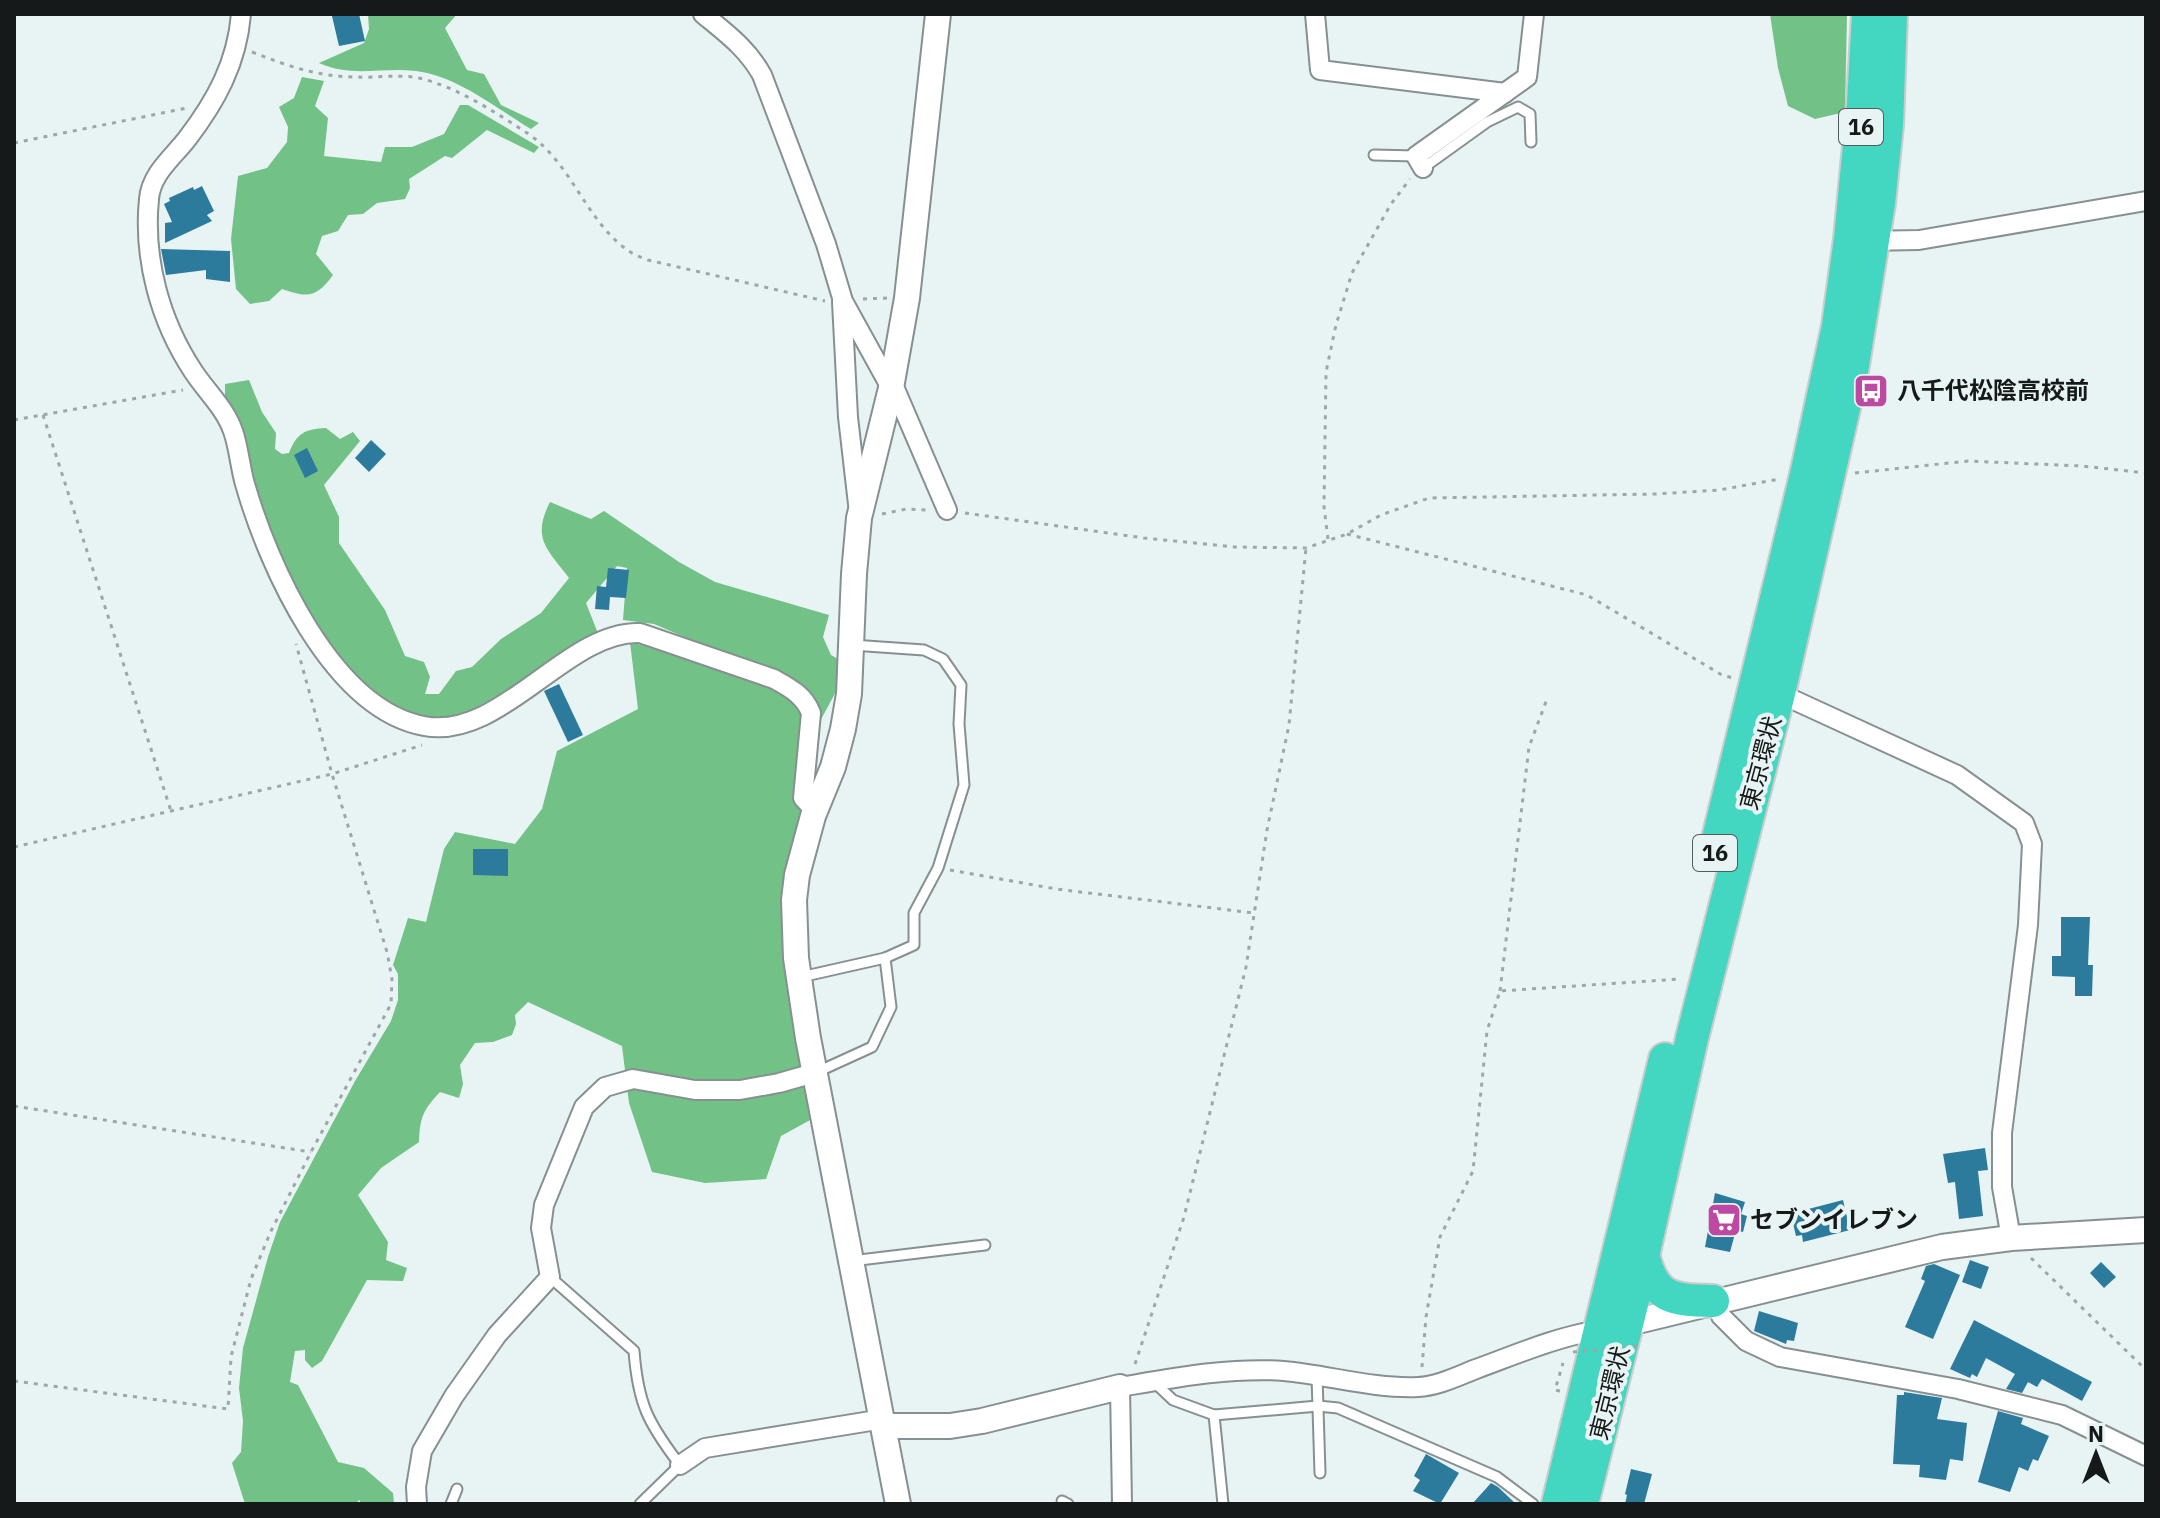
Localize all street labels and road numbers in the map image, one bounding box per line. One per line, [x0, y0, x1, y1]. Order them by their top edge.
road number: 16 [1839, 109, 1883, 145]
street label: 東京環状 [1732, 712, 1788, 813]
road number: 16 [1693, 835, 1737, 871]
street label: 東京環状 [1582, 1342, 1636, 1443]

